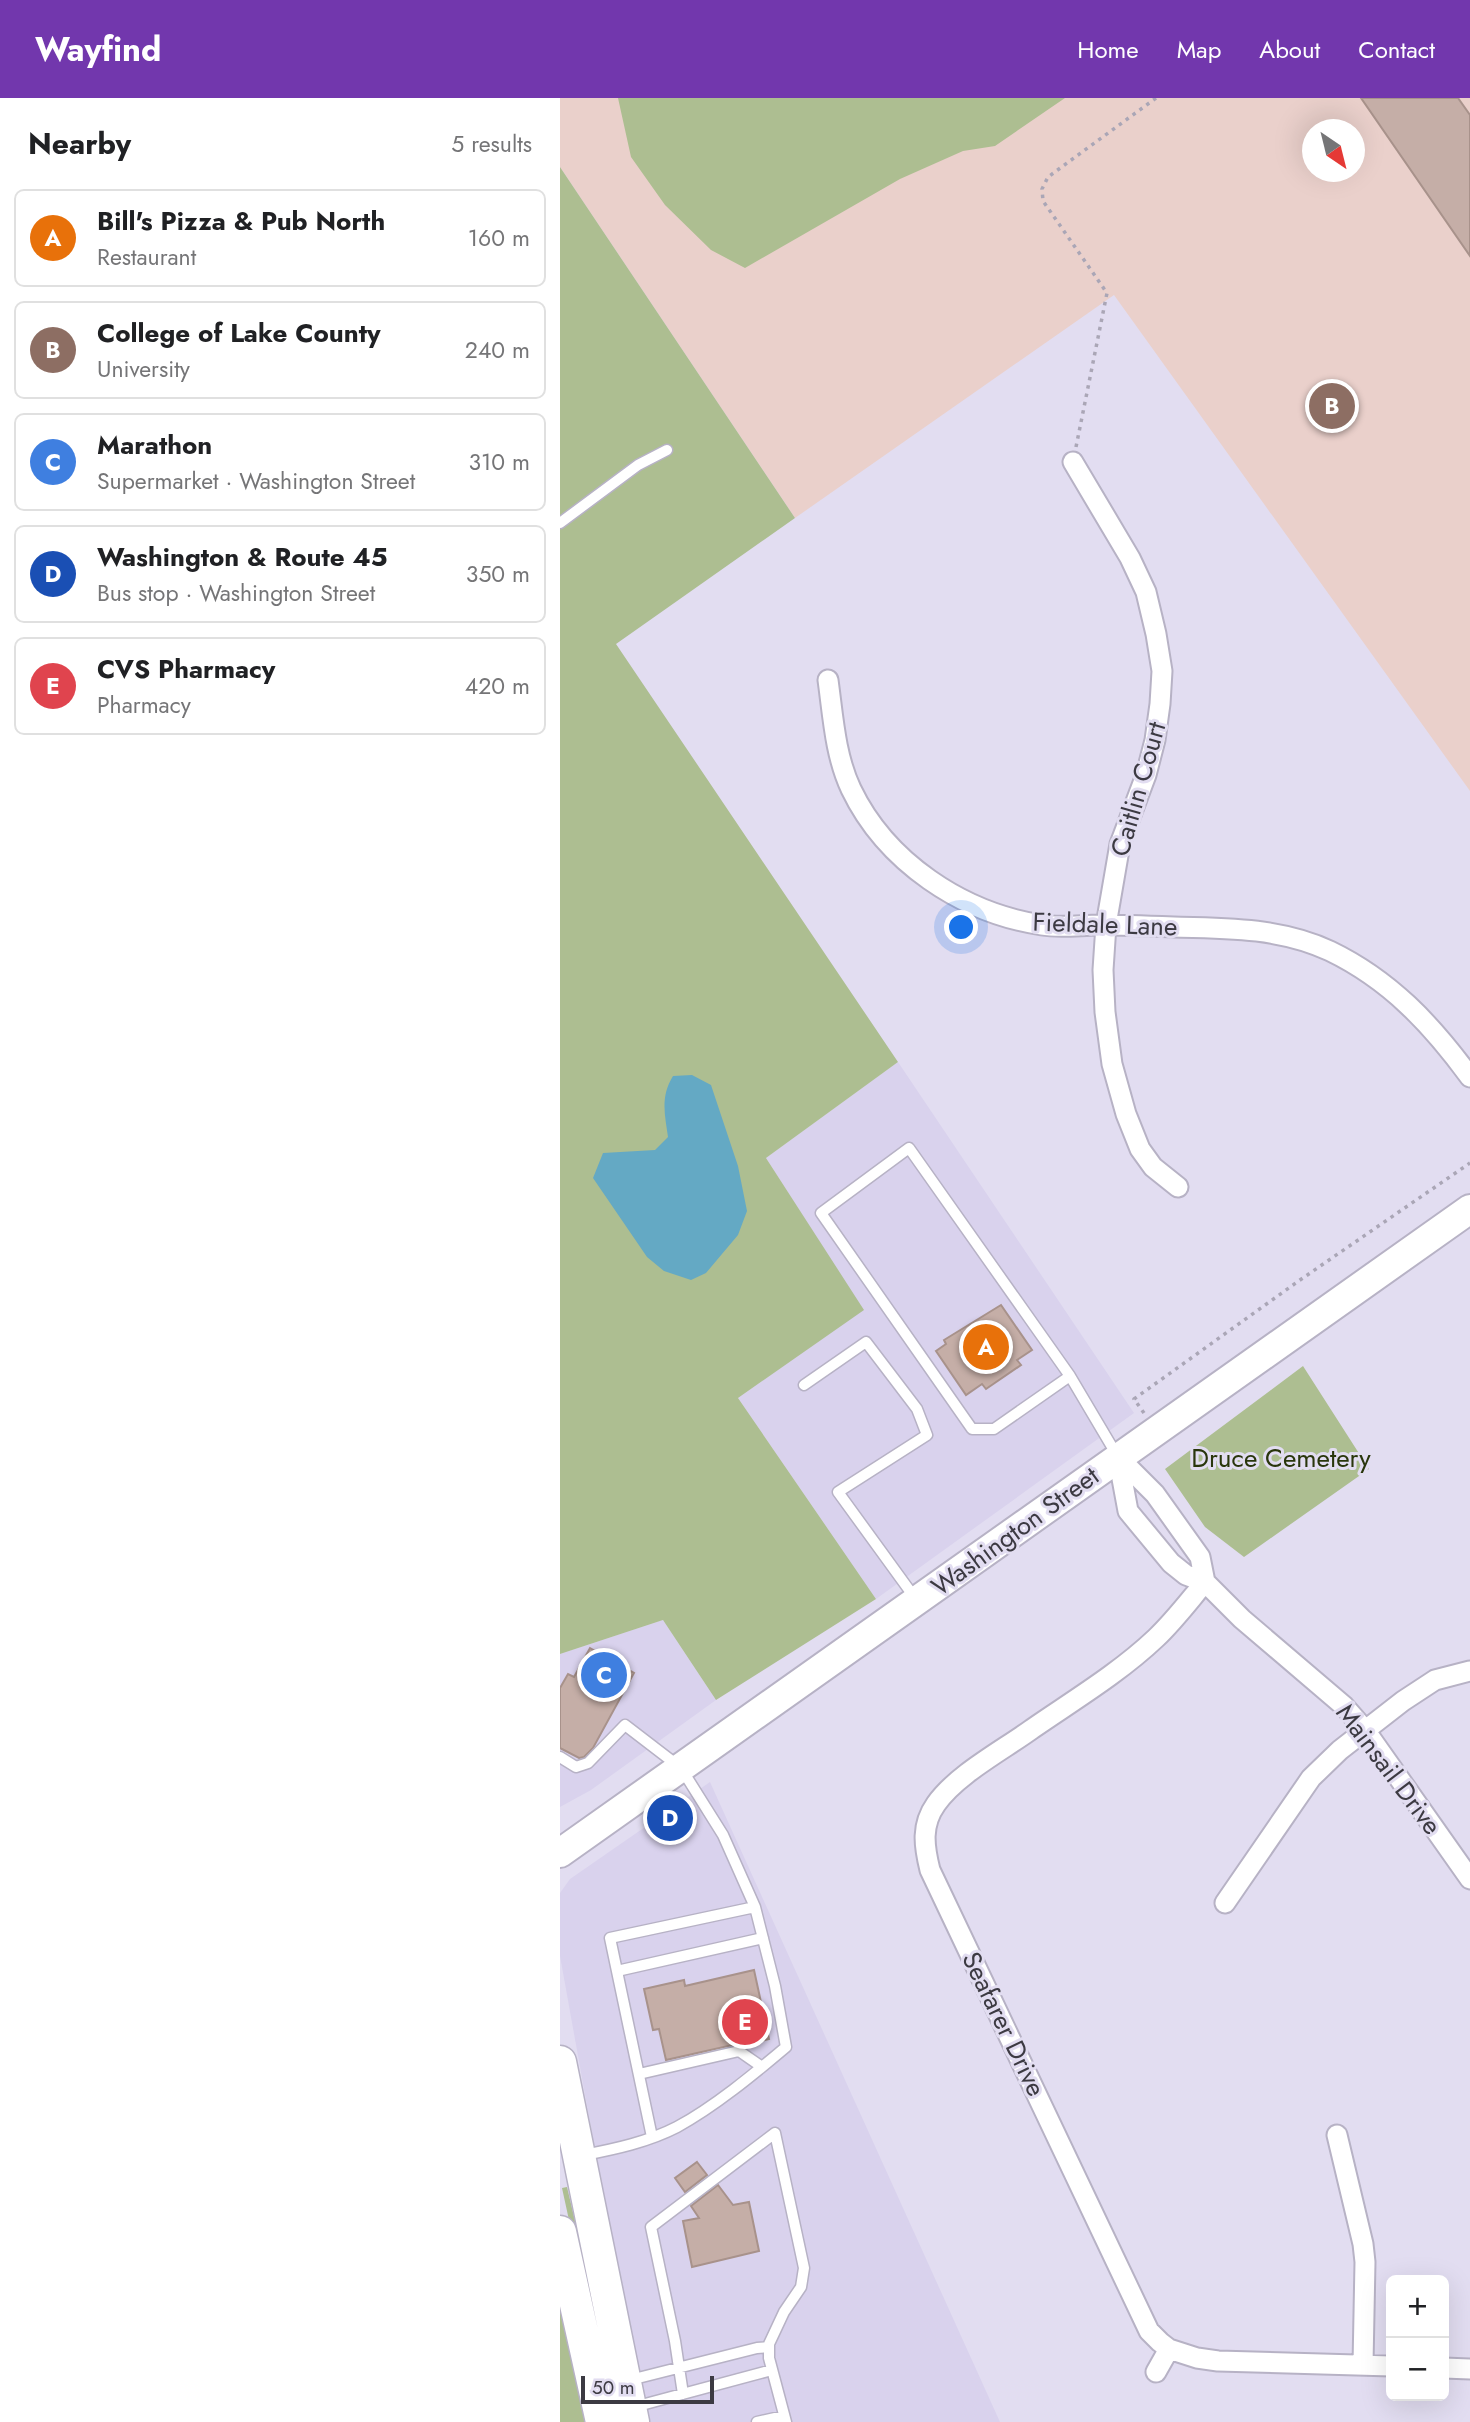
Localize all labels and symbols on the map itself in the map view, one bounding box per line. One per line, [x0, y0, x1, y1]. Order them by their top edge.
north arrow [1302, 119, 1365, 182]
pin: B [1309, 380, 1355, 432]
street label: Caitlin Court [1101, 717, 1176, 861]
street label: Fieldale Lane [1032, 902, 1178, 946]
your location [944, 910, 978, 944]
pin: A [963, 1321, 1009, 1373]
park label: Druce Cemetery [1191, 1439, 1371, 1477]
street label: Washington Street [923, 1457, 1107, 1605]
pin: C [581, 1649, 627, 1701]
street label: Mainsail Drive [1327, 1696, 1451, 1842]
pin: D [647, 1792, 693, 1844]
street label: Seafarer Drive [953, 1945, 1055, 2103]
pin: E [722, 1996, 768, 2048]
scale bar [581, 2373, 714, 2405]

